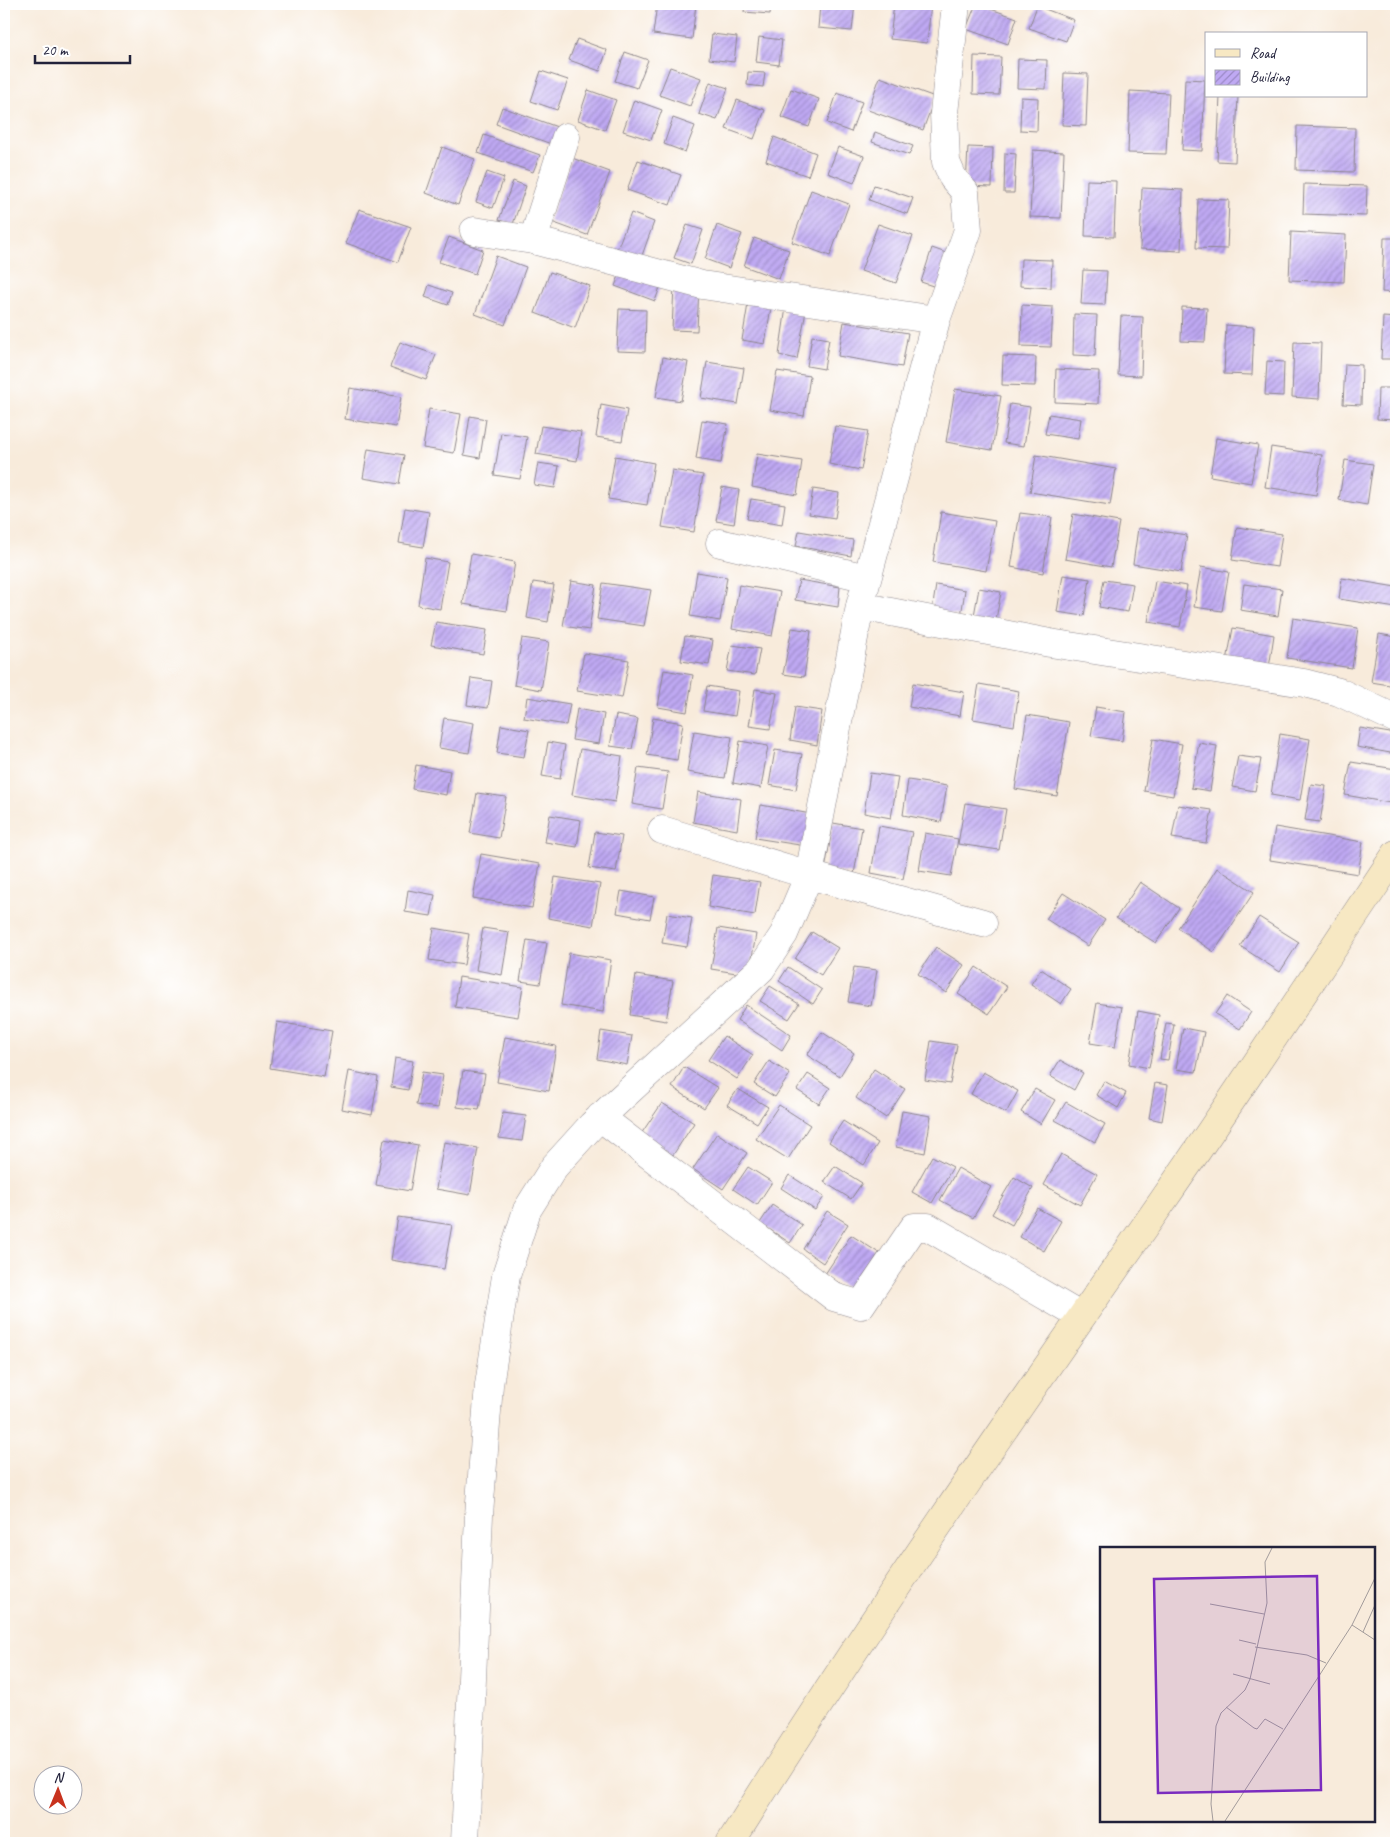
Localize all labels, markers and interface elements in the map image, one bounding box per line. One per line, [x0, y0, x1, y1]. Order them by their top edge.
scale bar [35, 32, 130, 64]
legend [1205, 32, 1368, 98]
text: 20 m [42, 41, 69, 60]
text: Road [1250, 44, 1277, 63]
text: Building [1250, 68, 1290, 87]
inset map [1100, 1547, 1375, 1822]
north arrow [32, 1764, 82, 1814]
text: N [54, 1769, 65, 1786]

